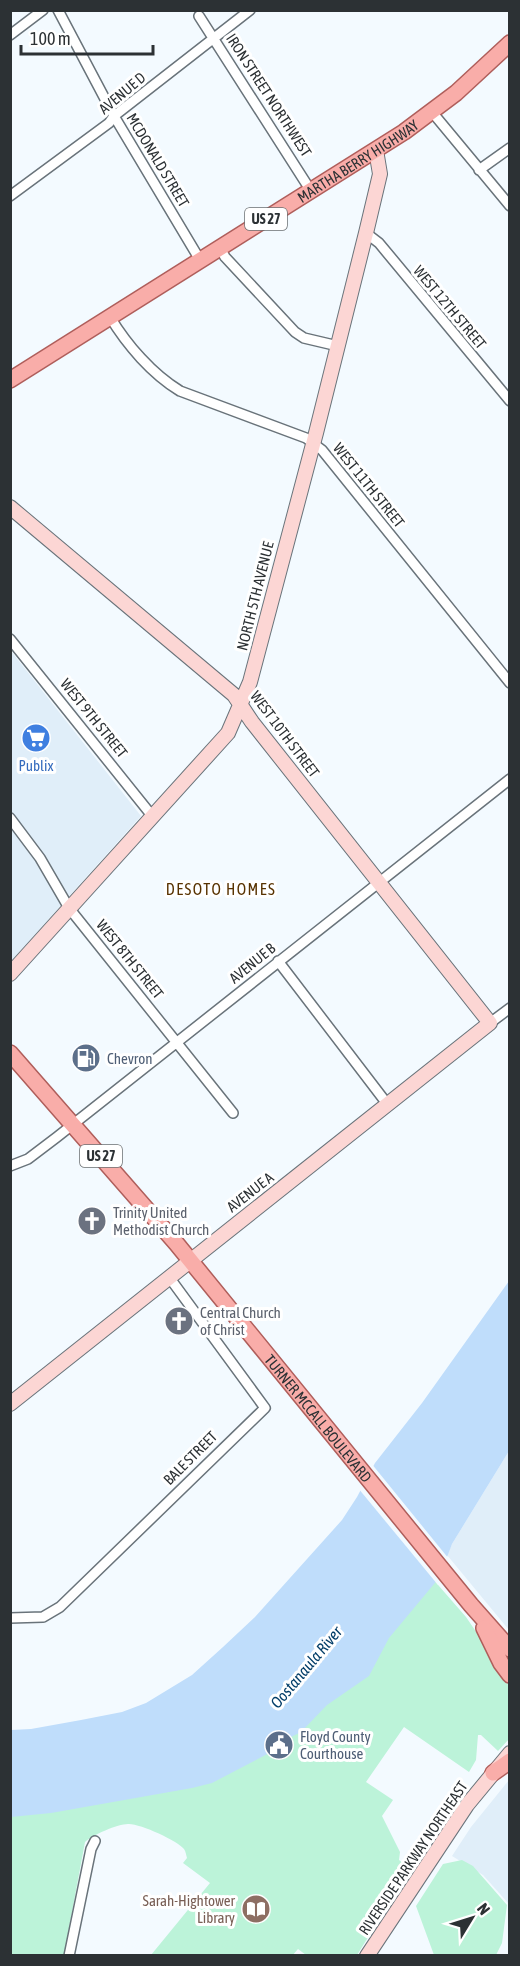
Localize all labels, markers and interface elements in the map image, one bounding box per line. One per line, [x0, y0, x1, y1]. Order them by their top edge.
scale bar [21, 18, 153, 56]
text: 100 m [30, 28, 71, 49]
street label: IRON STREET NORTHWEST [223, 30, 315, 160]
street label: AVENUE D [95, 69, 149, 117]
street label: MCDONALD STREET [123, 110, 193, 210]
street label: MARTHA BERRY HIGHWAY [294, 116, 422, 206]
road number: US 27 [245, 208, 287, 230]
street label: WEST 12TH STREET [410, 262, 490, 352]
street label: WEST 11TH STREET [330, 439, 408, 531]
street label: NORTH 5TH AVENUE [233, 539, 277, 652]
street label: WEST 9TH STREET [57, 675, 131, 761]
street label: WEST 10TH STREET [247, 688, 323, 781]
supermarket icon: Publix [20, 722, 52, 754]
place label: Publix [18, 757, 54, 774]
district label: DESOTO HOMES [166, 880, 276, 898]
street label: WEST 8TH STREET [93, 916, 167, 1002]
street label: AVENUE B [226, 939, 278, 987]
fuel station icon: Chevron [70, 1042, 102, 1074]
place label: Chevron [107, 1050, 153, 1067]
road number: US 27 [80, 1145, 122, 1167]
street label: AVENUE A [223, 1168, 277, 1215]
place label: Trinity United Methodist Church [113, 1204, 209, 1238]
church icon: Trinity United Methodist Church [76, 1205, 108, 1237]
place label: Central Church of Christ [200, 1304, 281, 1338]
church icon: Central Church of Christ [163, 1305, 195, 1337]
street label: TURNER MCCALL BOULEVARD [262, 1351, 376, 1485]
street label: BALE STREET [160, 1427, 221, 1488]
water label: Oostanaula River [267, 1622, 346, 1711]
place label: Floyd County Courthouse [300, 1728, 371, 1762]
public building icon: Floyd County Courthouse [263, 1729, 295, 1761]
street label: RIVERSIDE PARKWAY NORTHEAST [355, 1778, 471, 1938]
north arrow [442, 1888, 502, 1948]
place label: Sarah-Hightower Library [143, 1892, 236, 1926]
library icon: Sarah-Hightower Library [240, 1893, 272, 1925]
text: N [474, 1899, 494, 1918]

